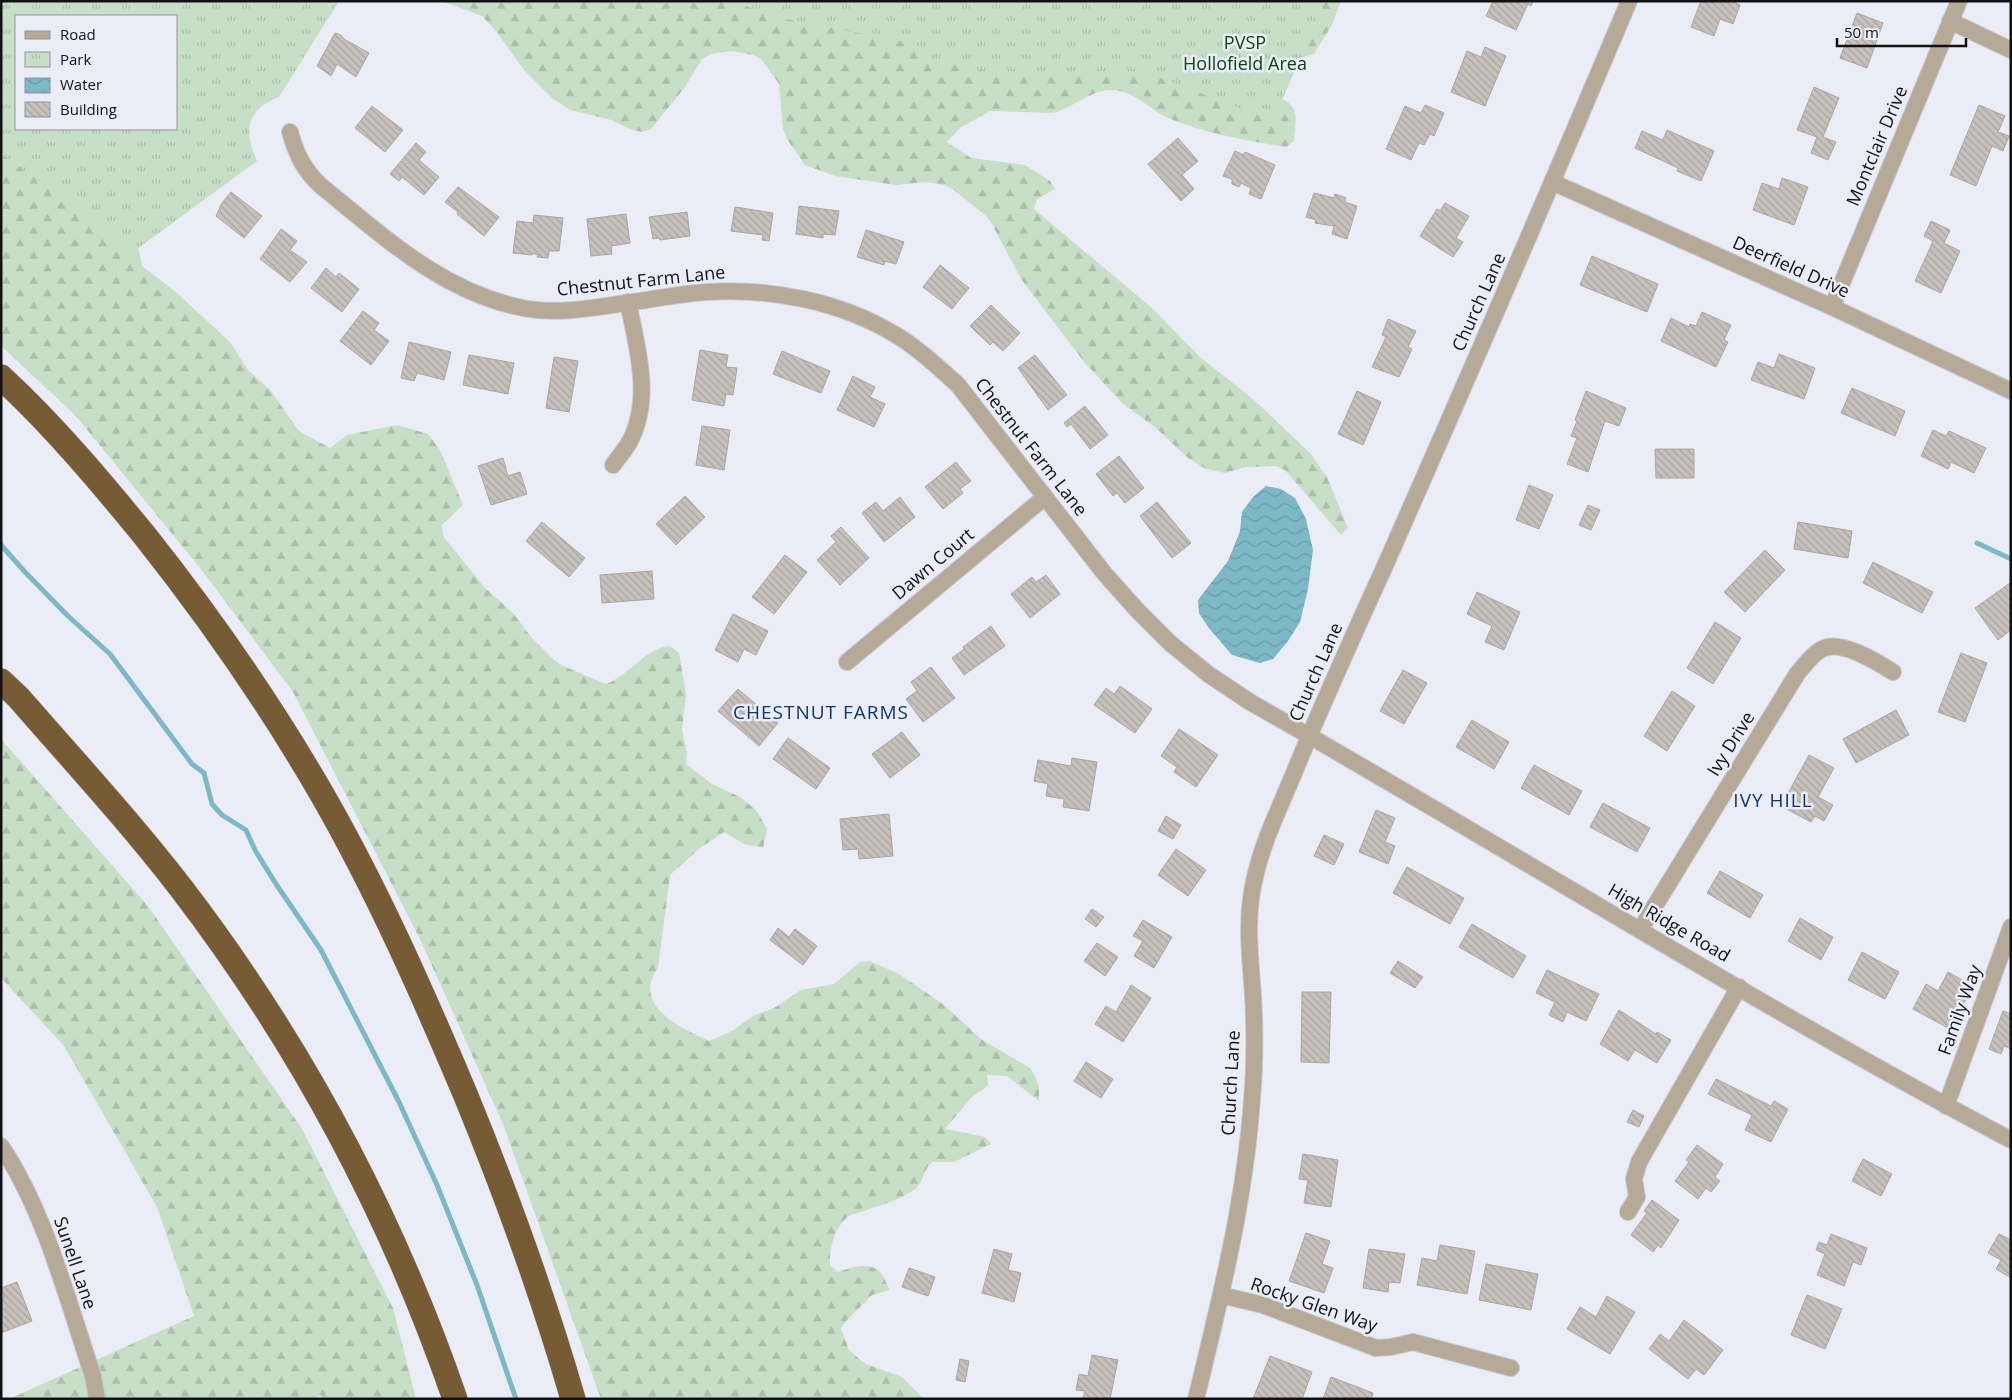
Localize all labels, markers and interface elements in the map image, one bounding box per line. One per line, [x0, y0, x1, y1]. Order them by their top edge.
legend [15, 15, 178, 130]
scale bar [1837, 15, 1966, 47]
text: 50 m [1844, 22, 1879, 42]
text: Road [60, 24, 96, 44]
park label: PVSP Hollofield Area [1183, 30, 1307, 75]
text: Park [60, 49, 91, 69]
text: Water [60, 74, 102, 94]
street label: Montclair Drive [1840, 82, 1912, 209]
text: Building [60, 99, 117, 119]
street label: Deerfield Drive [1729, 230, 1854, 303]
street label: Church Lane [1446, 248, 1511, 355]
street label: Chestnut Farm Lane [556, 259, 726, 301]
street label: Chestnut Farm Lane [970, 372, 1093, 520]
street label: Dawn Court [886, 522, 978, 604]
street label: Church Lane [1283, 618, 1348, 725]
district label: CHESTNUT FARMS [733, 699, 909, 725]
street label: Ivy Drive [1701, 707, 1759, 780]
district label: IVY HILL [1733, 787, 1813, 813]
street label: High Ridge Road [1604, 877, 1735, 967]
street label: Family Way [1932, 960, 1987, 1058]
street label: Church Lane [1215, 1030, 1245, 1136]
street label: Sunell Lane [49, 1213, 103, 1312]
street label: Rocky Glen Way [1248, 1271, 1382, 1337]

